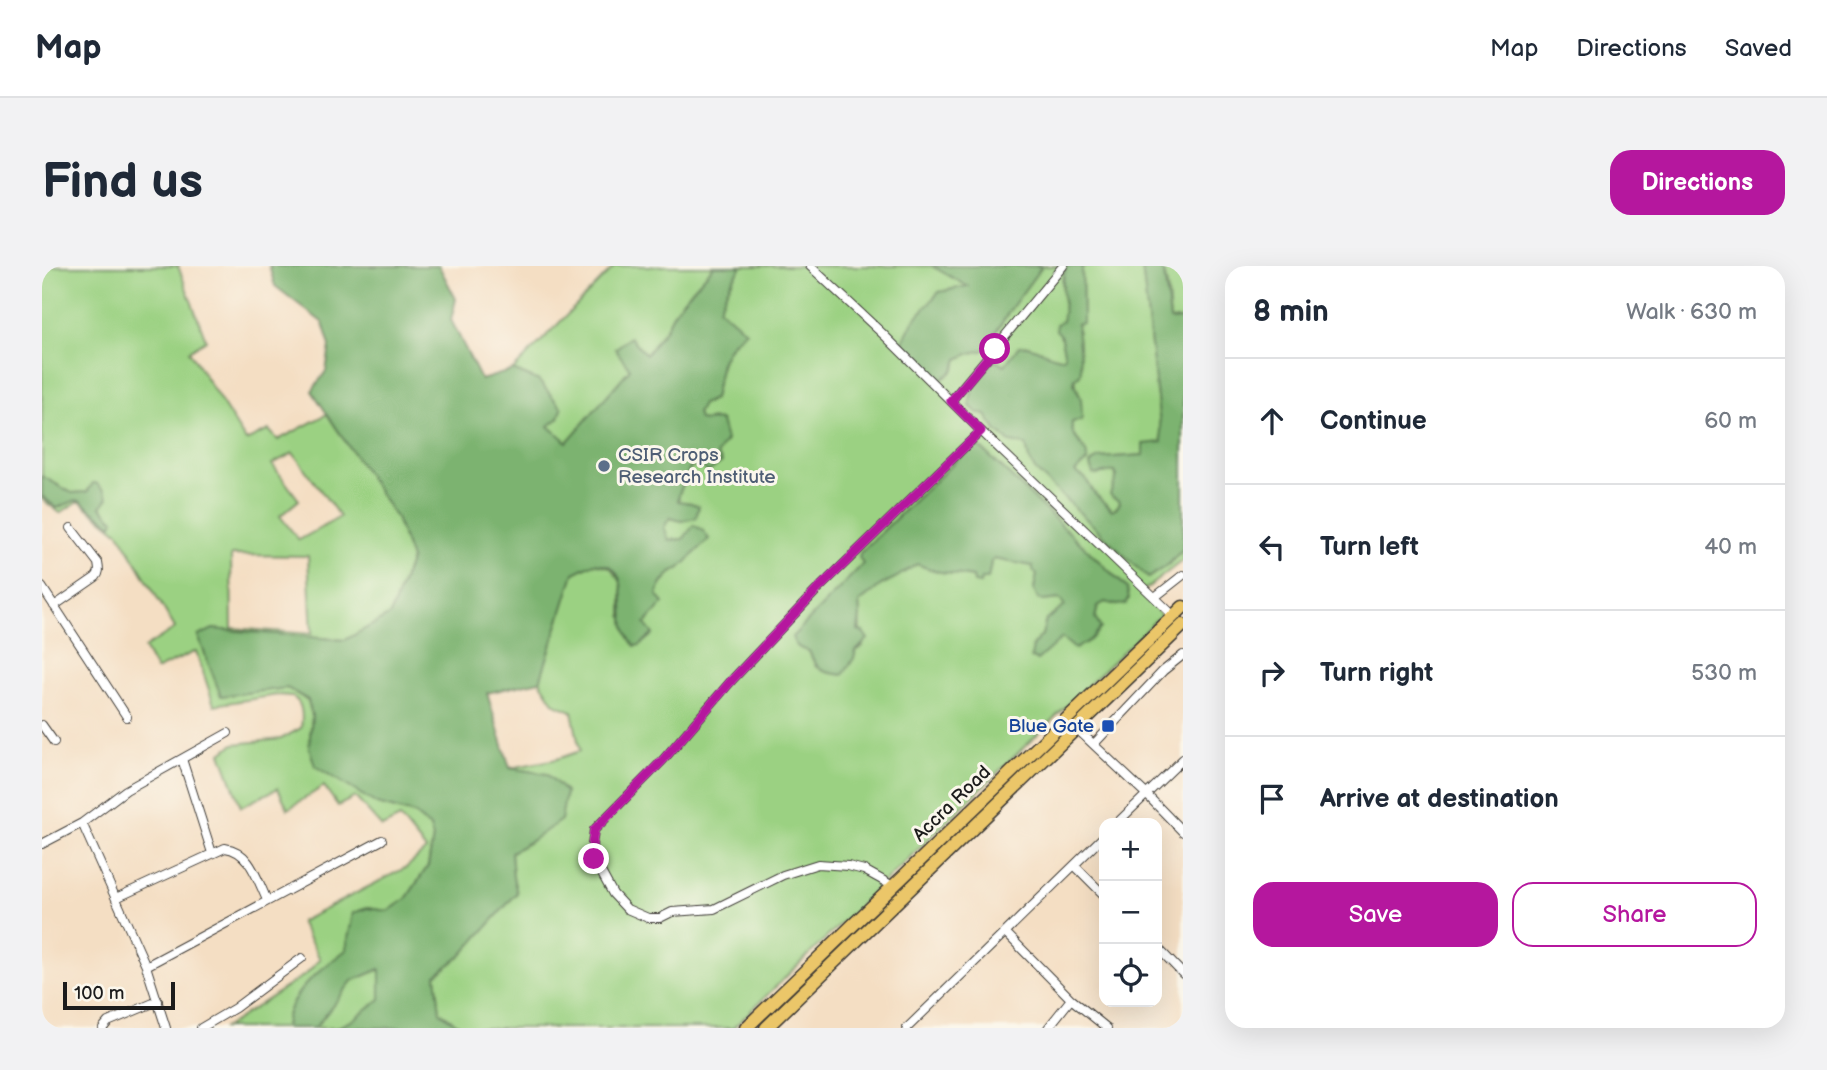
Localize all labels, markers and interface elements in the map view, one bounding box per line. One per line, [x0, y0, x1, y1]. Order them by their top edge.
text: Map [35, 28, 101, 68]
text: Map [1490, 34, 1538, 63]
text: Directions [1576, 34, 1687, 63]
text: Saved [1725, 34, 1792, 63]
button: Directions [1610, 150, 1785, 215]
text: Find us [42, 153, 203, 212]
text: 8 min [1253, 294, 1329, 330]
text: Walk · 630 m [1626, 298, 1757, 326]
route start [979, 333, 1010, 364]
icon: ahead [1253, 402, 1291, 440]
text: Continue [1320, 406, 1427, 437]
text: 60 m [1704, 407, 1757, 435]
place label: CSIR Crops Research Institute [618, 444, 776, 489]
marker: CSIR Crops Research Institute [596, 458, 612, 474]
icon: left [1253, 528, 1291, 566]
text: Turn left [1320, 532, 1419, 563]
text: 40 m [1704, 533, 1757, 561]
icon: right [1253, 654, 1291, 692]
text: Turn right [1320, 658, 1433, 689]
text: 530 m [1691, 659, 1757, 687]
place label: Blue Gate [1008, 715, 1094, 738]
marker: Blue Gate [1100, 718, 1116, 734]
street label: Accra Road [908, 761, 996, 847]
icon: arrive [1253, 780, 1291, 818]
text: Arrive at destination [1320, 784, 1559, 815]
map controls [1099, 818, 1162, 1007]
button: + [1099, 818, 1162, 881]
route end [578, 843, 609, 874]
button: − [1099, 881, 1162, 944]
button: Save [1253, 882, 1498, 947]
button: Share [1512, 882, 1757, 947]
button: locate [1099, 944, 1162, 1007]
scale bar [63, 979, 175, 1011]
text: 100 m [74, 982, 125, 1005]

